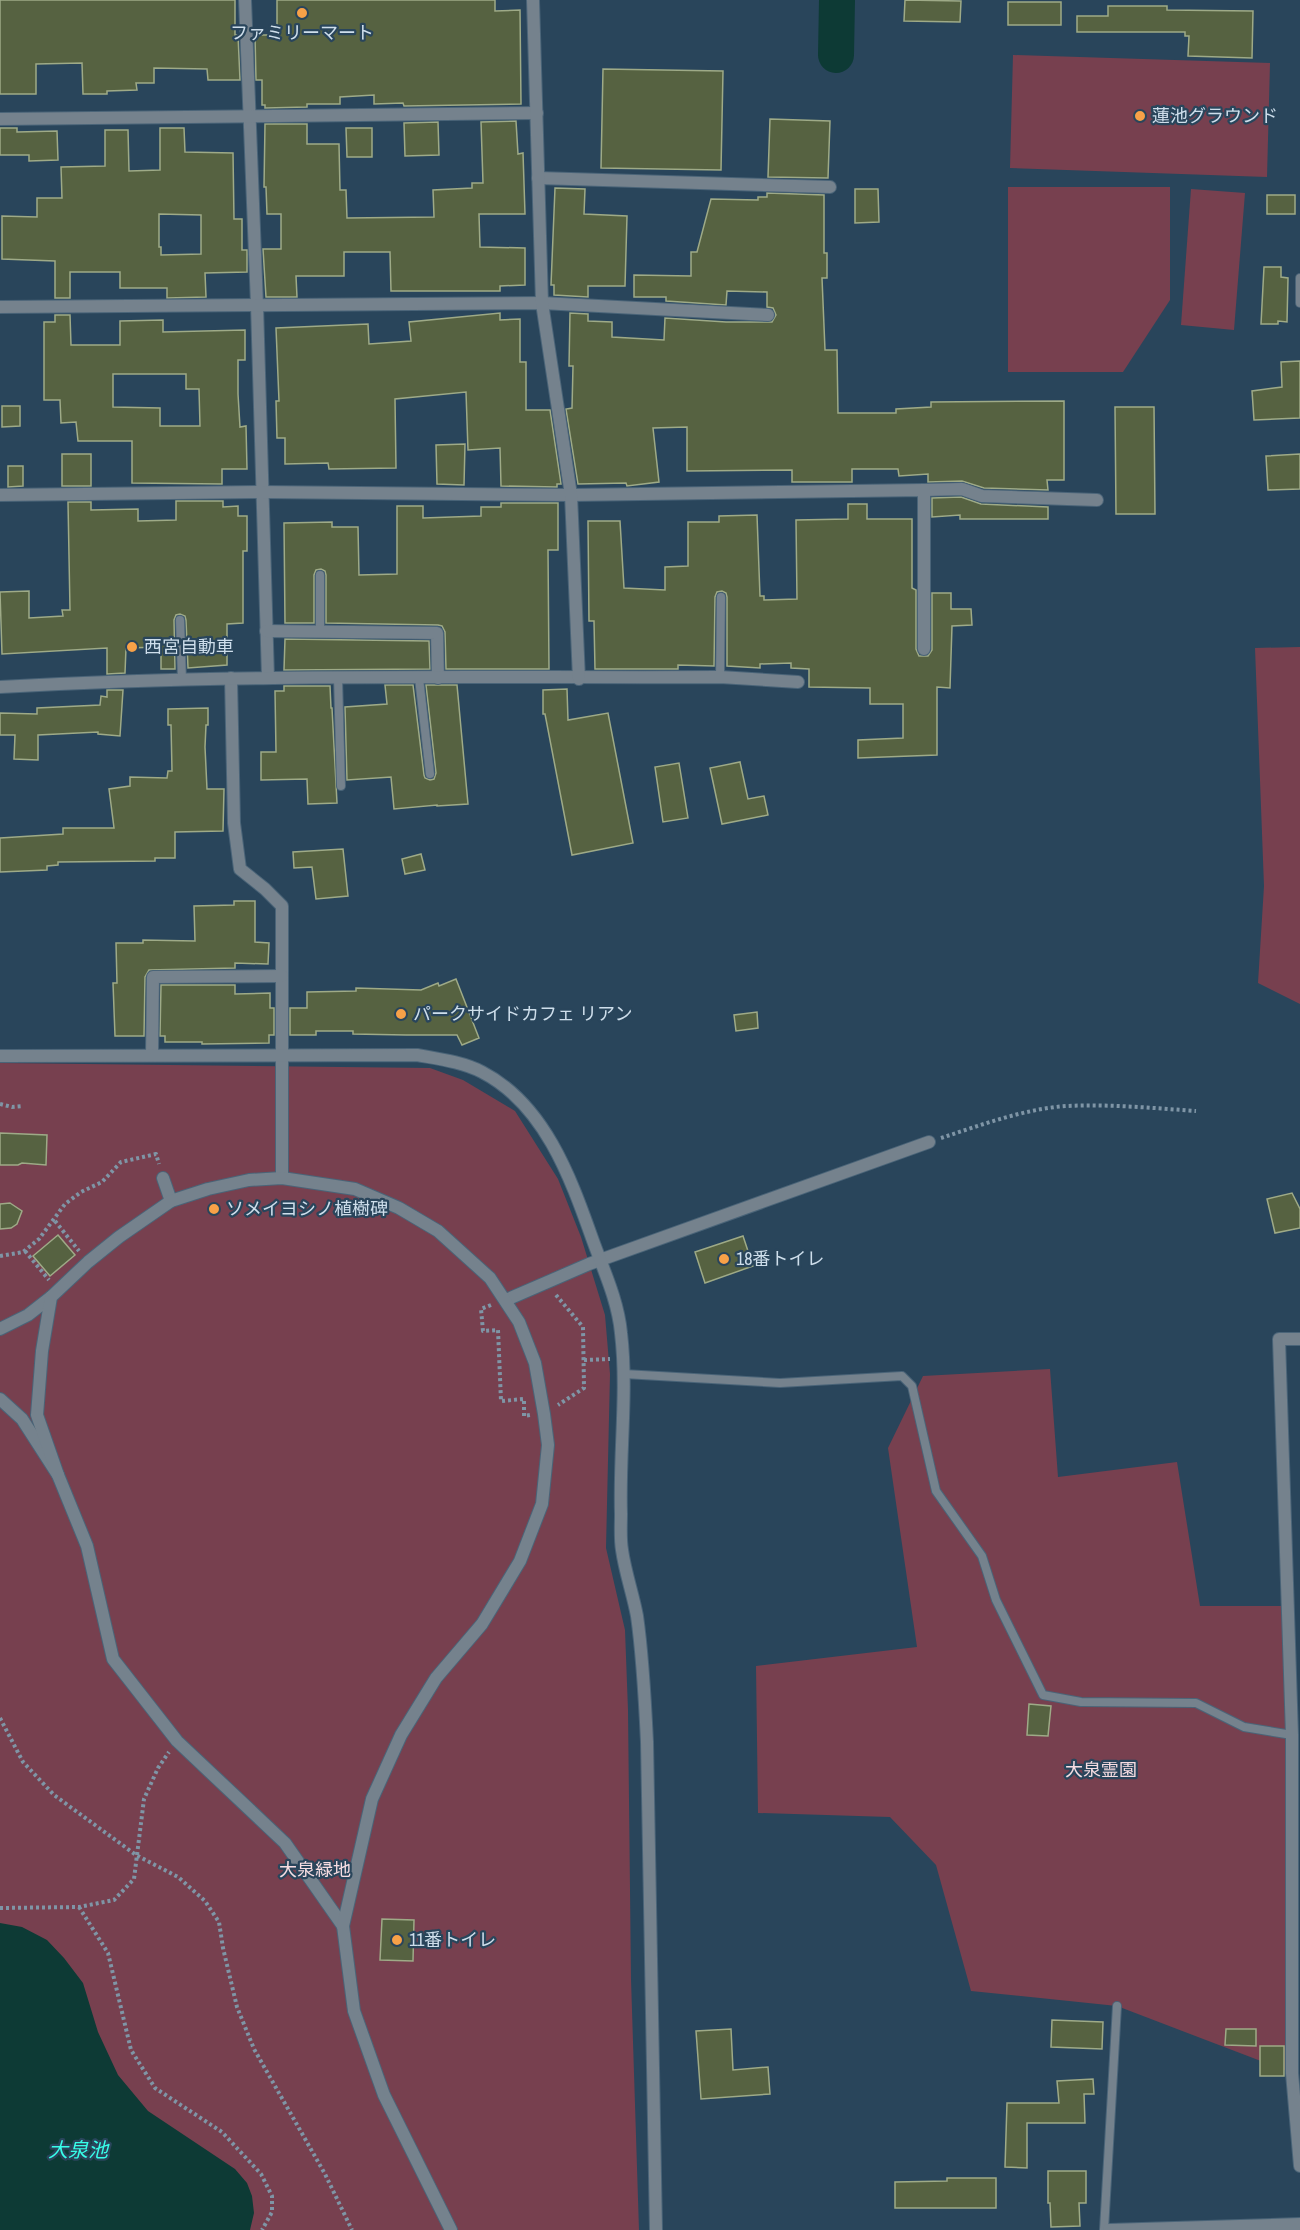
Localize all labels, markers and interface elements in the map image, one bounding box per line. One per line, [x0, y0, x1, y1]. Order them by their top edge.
marker: ファミリーマート [295, 6, 309, 20]
place label: ファミリーマート [230, 20, 374, 45]
place label: 蓮池グラウンド [1152, 103, 1278, 128]
marker: 蓮池グラウンド [1133, 109, 1147, 123]
place label: 西宮自動車 [144, 634, 234, 659]
marker: 西宮自動車 [125, 640, 139, 654]
place label: パークサイドカフェ リアン [413, 1001, 632, 1026]
marker: パークサイドカフェ リアン [394, 1007, 408, 1021]
place label: ソメイヨシノ植樹碑 [226, 1196, 388, 1221]
marker: ソメイヨシノ植樹碑 [207, 1202, 221, 1216]
place label: 18番トイレ [736, 1246, 824, 1271]
marker: 18番トイレ [717, 1252, 731, 1266]
park label: 大泉霊園 [1065, 1757, 1137, 1782]
park label: 大泉緑地 [279, 1857, 351, 1882]
place label: 11番トイレ [409, 1927, 496, 1952]
marker: 11番トイレ [390, 1933, 404, 1947]
water label: 大泉池 [48, 2136, 110, 2163]

